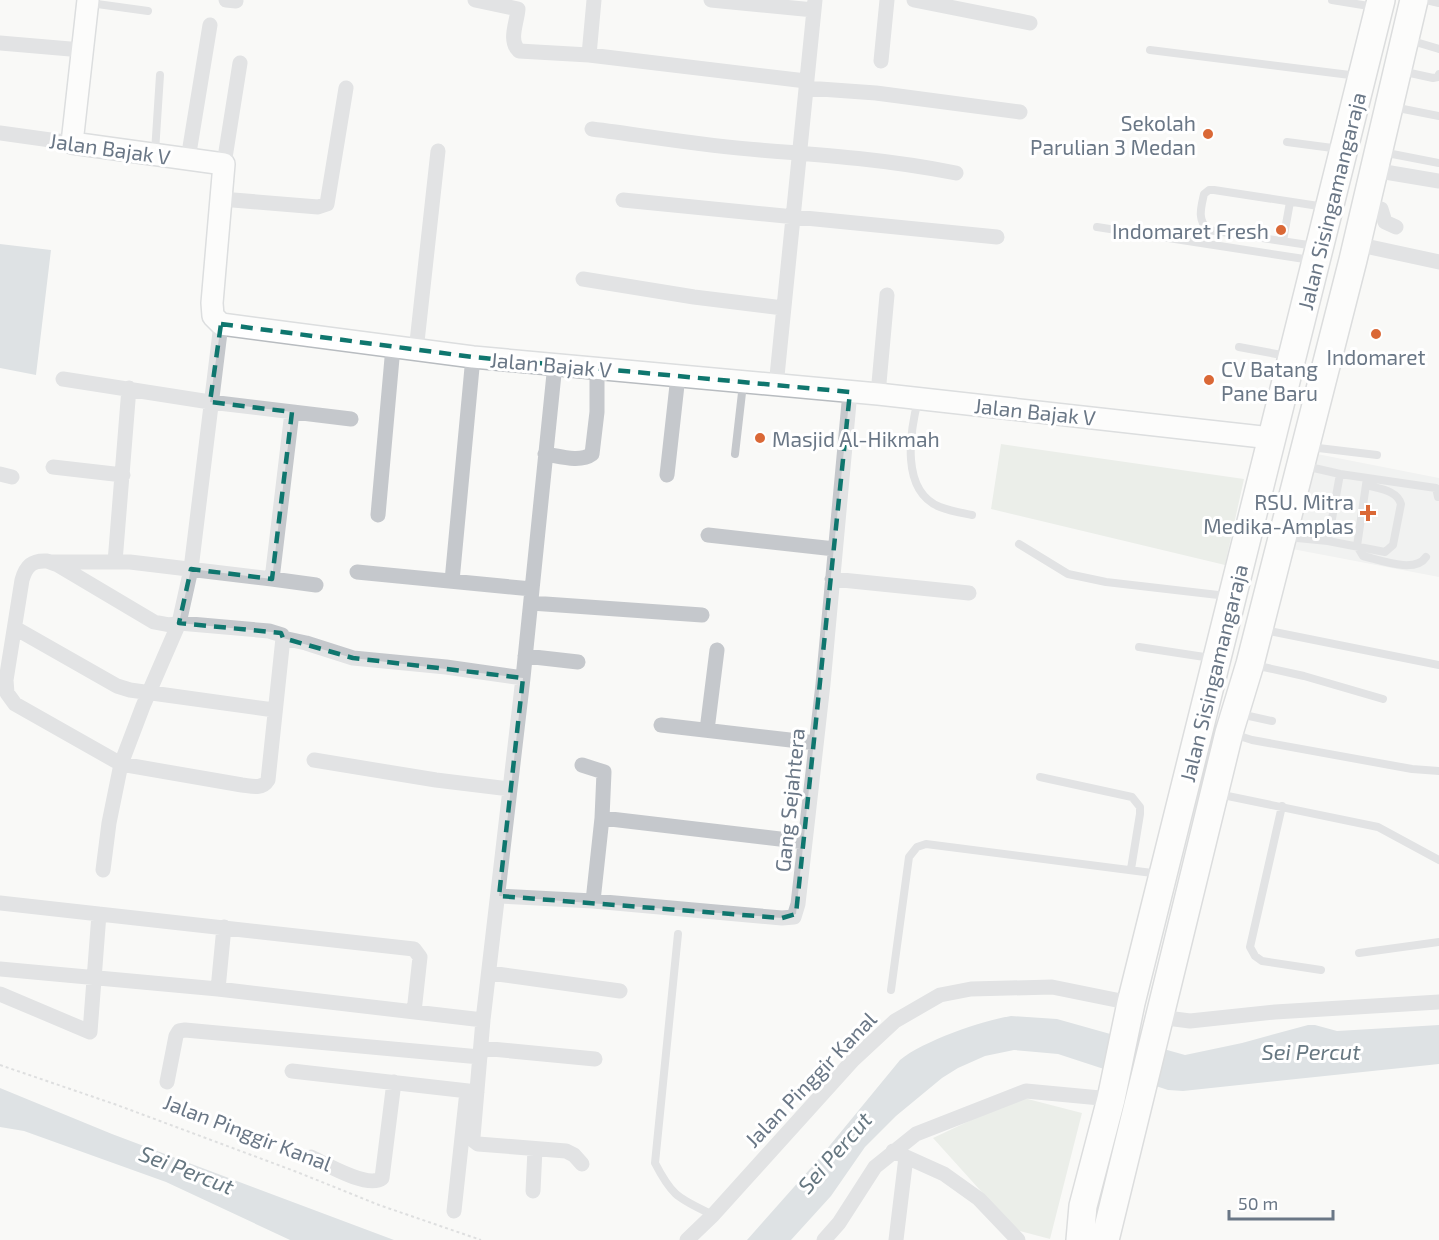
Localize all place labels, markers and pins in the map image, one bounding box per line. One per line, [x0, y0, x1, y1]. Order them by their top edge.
place label: Sekolah Parulian 3 Medan [1030, 110, 1196, 159]
marker: Sekolah Parulian 3 Medan [1201, 127, 1215, 141]
place label: Indomaret Fresh [1112, 218, 1269, 243]
marker: Indomaret Fresh [1274, 223, 1288, 237]
marker: Indomaret [1369, 327, 1383, 341]
place label: Indomaret [1326, 344, 1426, 369]
place label: CV Batang Pane Baru [1221, 356, 1318, 405]
marker: CV Batang Pane Baru [1202, 373, 1216, 387]
place label: Masjid Al-Hikmah [772, 426, 940, 452]
marker: Masjid Al-Hikmah [753, 431, 767, 445]
place label: RSU. Mitra Medika-Amplas [1203, 489, 1354, 538]
marker: RSU. Mitra Medika-Amplas [1359, 504, 1377, 522]

